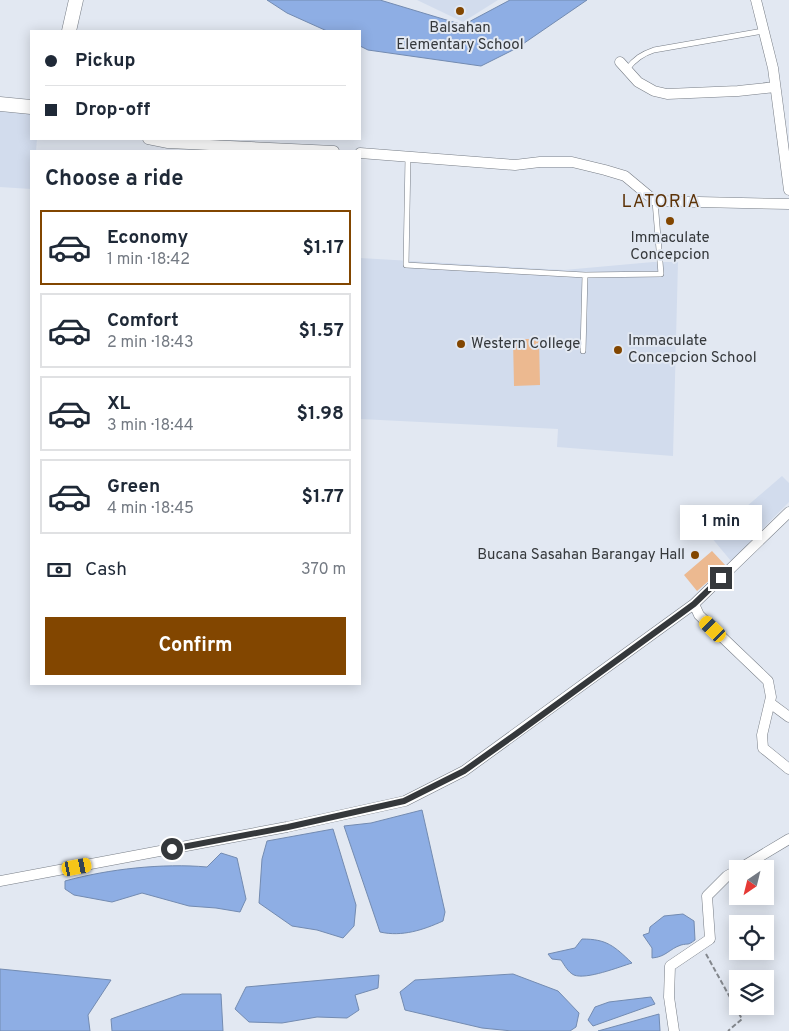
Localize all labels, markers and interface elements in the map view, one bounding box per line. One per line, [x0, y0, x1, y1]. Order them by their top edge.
marker: Balsahan Elementary School [454, 5, 466, 17]
place label: Balsahan Elementary School [396, 19, 524, 55]
text: Pickup [75, 49, 135, 73]
text: Drop-off [75, 98, 150, 122]
text: Choose a ride [45, 166, 183, 193]
district label: LATORIA [621, 191, 701, 214]
marker: Immaculate Concepcion [664, 215, 676, 227]
icon: car [47, 225, 92, 270]
text: Economy [107, 226, 188, 250]
place label: Immaculate Concepcion [630, 229, 710, 265]
text: $1.17 [302, 236, 344, 260]
text: 1 min · 18:42 [107, 250, 190, 270]
icon: car [47, 308, 92, 353]
text: Comfort [107, 309, 179, 333]
text: $1.57 [298, 319, 344, 343]
place label: Immaculate Concepcion School [628, 332, 757, 368]
text: 2 min · 18:43 [107, 333, 194, 353]
place label: Western College [471, 335, 580, 354]
marker: Western College [455, 338, 467, 350]
marker: Immaculate Concepcion School [612, 344, 624, 356]
icon: car [47, 391, 92, 436]
text: XL [107, 392, 130, 416]
text: $1.98 [297, 402, 344, 426]
text: 3 min · 18:44 [107, 416, 194, 436]
icon: car [47, 474, 92, 519]
text: Green [107, 475, 160, 499]
text: $1.77 [301, 485, 344, 509]
text: 4 min · 18:45 [107, 499, 194, 519]
callout: 1 min [680, 506, 762, 540]
text: 1 min [702, 512, 740, 532]
place label: Bucana Sasahan Barangay Hall [477, 546, 685, 565]
marker: Bucana Sasahan Barangay Hall [689, 549, 701, 561]
icon: cash [45, 556, 73, 584]
text: Cash [85, 558, 127, 582]
text: 370 m [301, 560, 346, 580]
route end [710, 567, 732, 589]
car [696, 613, 729, 645]
button: Confirm [45, 617, 346, 675]
route start [161, 838, 183, 860]
car [60, 857, 93, 877]
north arrow [729, 860, 774, 905]
map controls [729, 860, 774, 1015]
button: locate [729, 915, 774, 960]
button: layers [729, 970, 774, 1015]

